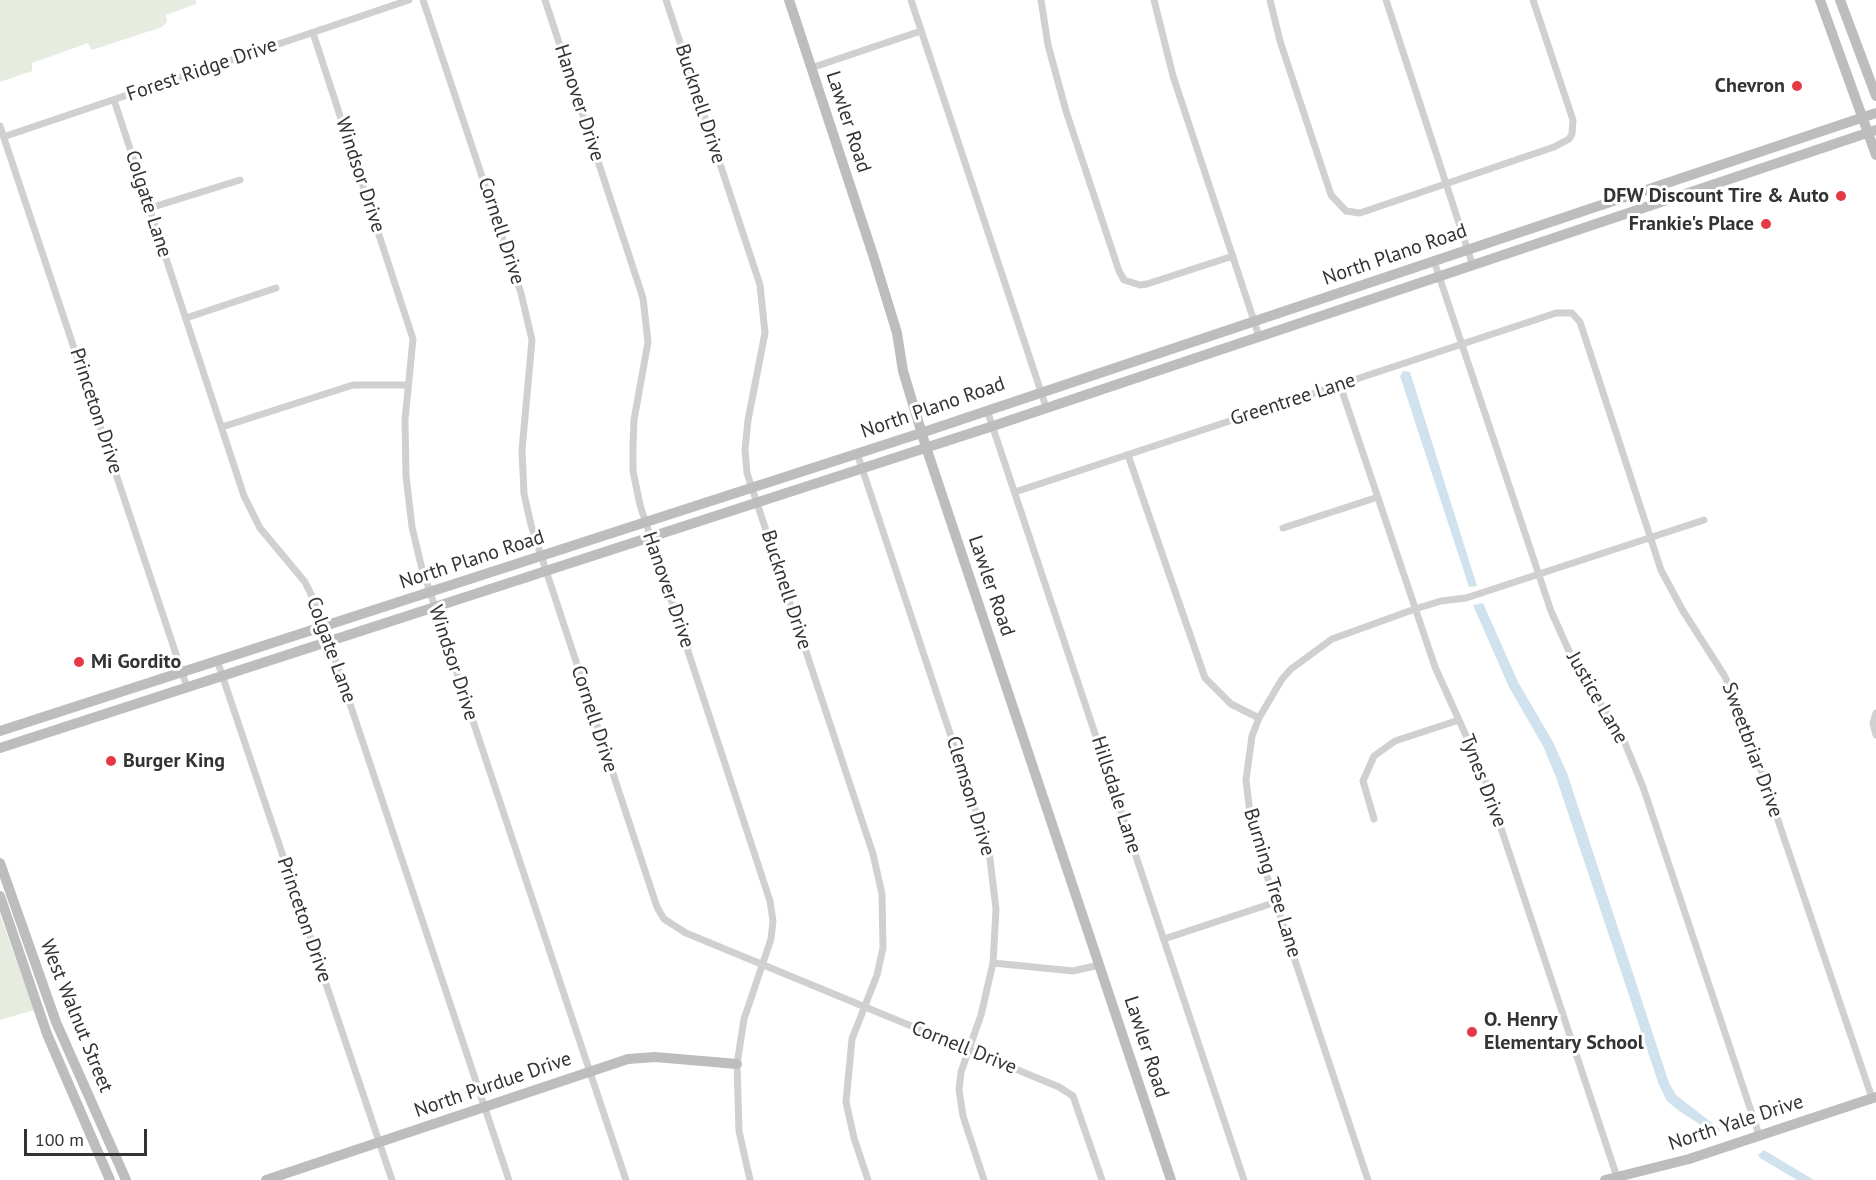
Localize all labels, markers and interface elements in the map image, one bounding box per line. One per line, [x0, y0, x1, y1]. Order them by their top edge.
street label: Forest Ridge Drive [124, 33, 280, 107]
street label: Bucknell Drive [669, 41, 731, 167]
street label: Hanover Drive [549, 42, 609, 164]
street label: Lawler Road [820, 68, 876, 176]
place label: Chevron [1715, 74, 1785, 98]
marker: Chevron [1790, 79, 1804, 93]
street label: Windsor Drive [330, 114, 390, 236]
street label: Colgate Lane [119, 148, 177, 260]
street label: Cornell Drive [472, 174, 530, 288]
place label: DFW Discount Tire & Auto [1603, 184, 1829, 208]
marker: DFW Discount Tire & Auto [1834, 189, 1848, 203]
place label: Frankie's Place [1629, 212, 1754, 236]
marker: Frankie's Place [1759, 217, 1773, 231]
street label: North Plano Road [1320, 219, 1470, 291]
street label: Princeton Drive [64, 345, 128, 477]
street label: Greentree Lane [1227, 368, 1359, 432]
street label: North Plano Road [858, 372, 1008, 444]
street label: North Plano Road [397, 525, 547, 595]
street label: Bucknell Drive [755, 527, 817, 653]
street label: Hanover Drive [637, 529, 699, 651]
street label: Lawler Road [963, 532, 1019, 640]
street label: Colgate Lane [301, 594, 361, 706]
street label: Windsor Drive [423, 602, 483, 724]
street label: Justice Lane [1561, 648, 1633, 748]
place label: Mi Gordito [91, 650, 181, 674]
marker: Mi Gordito [72, 655, 86, 669]
street label: Cornell Drive [565, 662, 623, 776]
street label: Sweetbriar Drive [1716, 679, 1788, 821]
street label: Tynes Drive [1454, 731, 1512, 831]
street label: Clemson Drive [940, 733, 1000, 859]
street label: Hillsdale Lane [1086, 733, 1146, 857]
place label: Burger King [123, 749, 225, 773]
marker: Burger King [104, 754, 118, 768]
street label: Burning Tree Lane [1238, 805, 1306, 961]
street label: Princeton Drive [271, 854, 337, 986]
street label: West Walnut Street [34, 936, 118, 1096]
street label: Lawler Road [1118, 993, 1174, 1101]
place label: O. Henry Elementary School [1484, 1008, 1644, 1055]
street label: Cornell Drive [908, 1016, 1020, 1080]
marker: O. Henry Elementary School [1465, 1025, 1479, 1039]
street label: North Purdue Drive [411, 1047, 575, 1123]
street label: North Yale Drive [1666, 1090, 1806, 1156]
scale bar [27, 1117, 150, 1155]
text: 100 m [35, 1128, 84, 1151]

